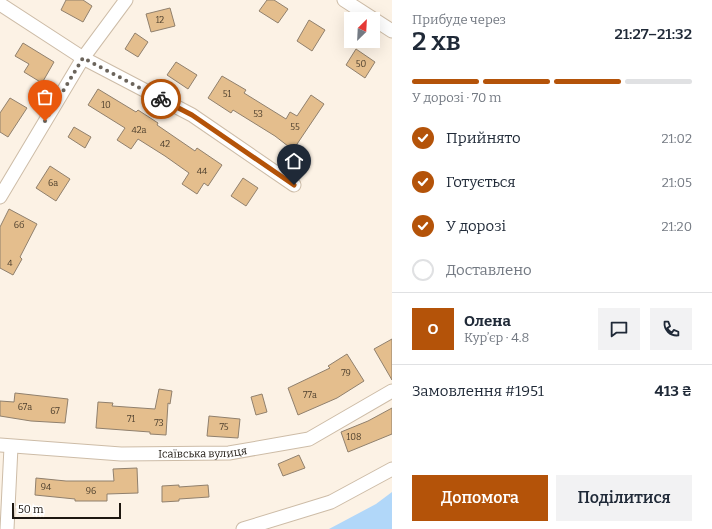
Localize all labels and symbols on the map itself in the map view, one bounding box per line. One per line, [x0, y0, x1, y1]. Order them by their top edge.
north arrow [344, 12, 380, 48]
house number: 12 [156, 15, 164, 25]
house number: 50 [356, 59, 367, 69]
courier [141, 79, 181, 119]
pin [28, 80, 62, 121]
house number: 51 [223, 89, 232, 99]
house number: 10 [101, 100, 111, 110]
house number: 53 [253, 109, 263, 119]
house number: 55 [290, 122, 300, 132]
house number: 42а [131, 125, 147, 135]
house number: 42 [160, 139, 170, 149]
pin [277, 144, 311, 185]
house number: 44 [197, 166, 208, 176]
house number: 6а [48, 178, 58, 188]
house number: 6б [14, 220, 24, 230]
house number: 4 [7, 258, 13, 268]
house number: 79 [341, 368, 351, 378]
house number: 77а [303, 390, 317, 400]
house number: 67а [18, 402, 32, 412]
house number: 67 [50, 406, 60, 416]
house number: 71 [127, 414, 135, 424]
house number: 73 [154, 418, 164, 428]
house number: 75 [219, 422, 229, 432]
house number: 108 [347, 432, 361, 442]
street label: Ісаївська вулиця [158, 444, 248, 461]
house number: 94 [41, 482, 52, 492]
house number: 96 [86, 486, 96, 496]
scale bar [12, 501, 121, 520]

